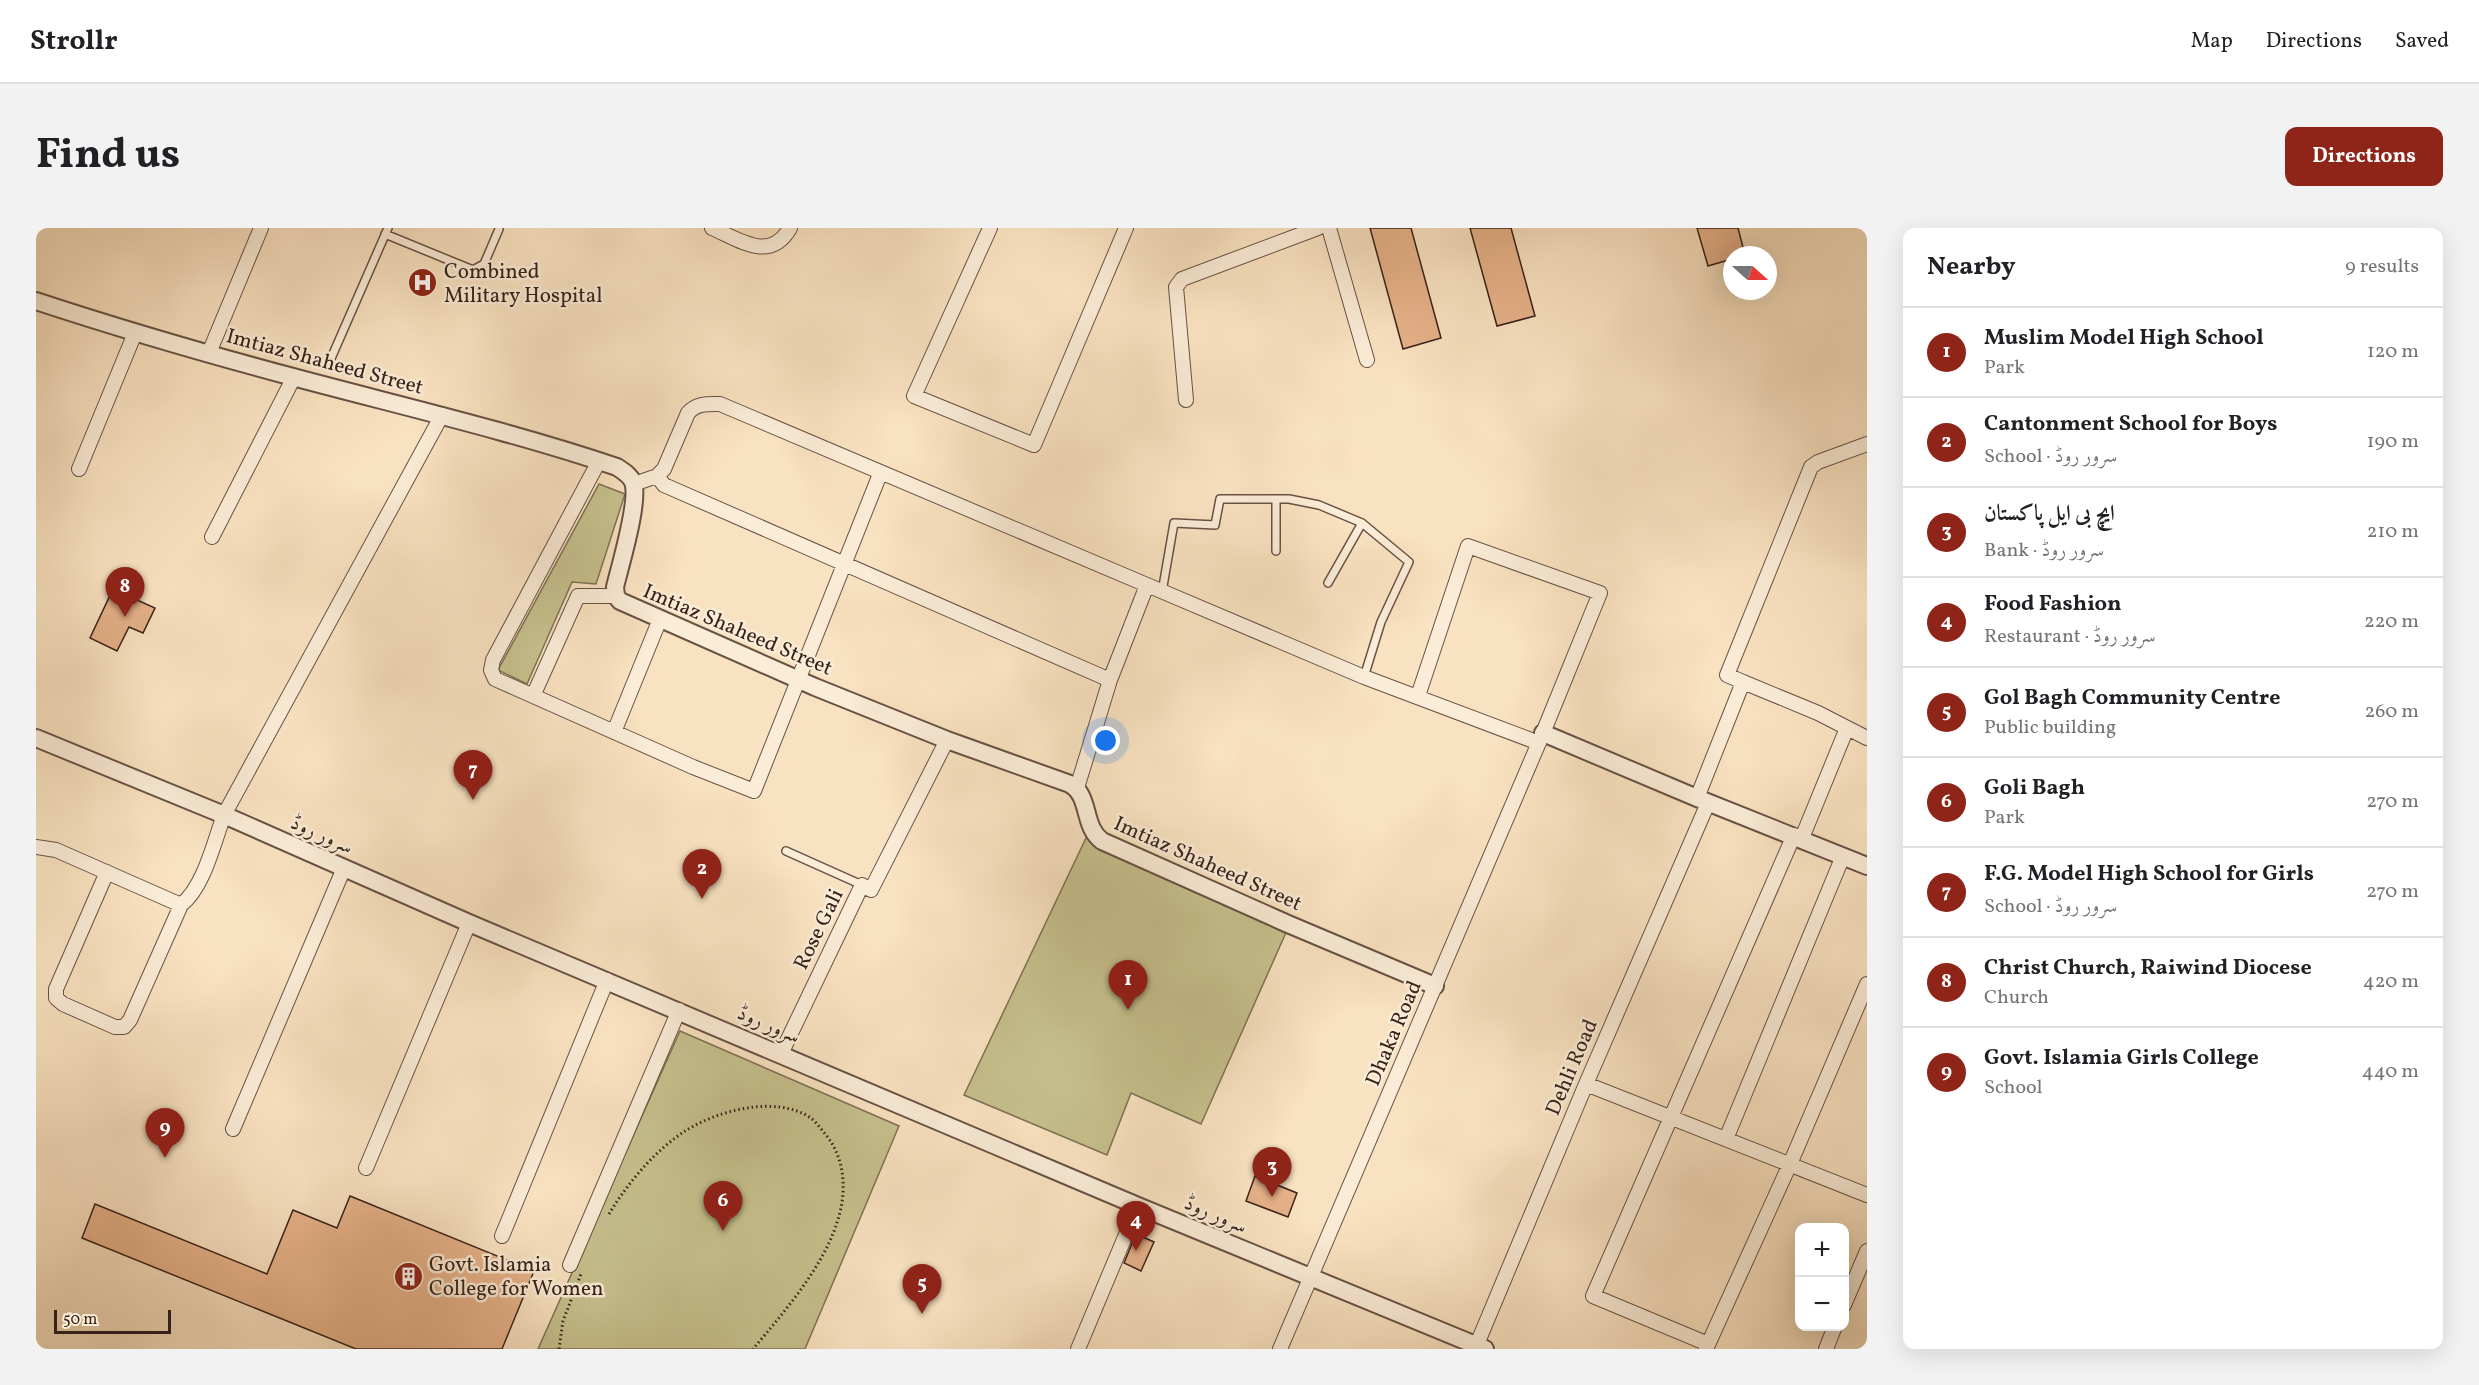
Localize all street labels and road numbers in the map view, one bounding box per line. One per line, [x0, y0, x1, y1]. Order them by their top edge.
street label: Imtiaz Shaheed Street [223, 322, 426, 403]
street label: Imtiaz Shaheed Street [638, 577, 836, 683]
street label: سرور روڈ [285, 809, 357, 862]
street label: Imtiaz Shaheed Street [1109, 810, 1306, 919]
street label: Rose Gali [787, 884, 851, 975]
street label: Dhaka Road [1359, 976, 1430, 1091]
street label: سرور روڈ [732, 999, 804, 1052]
street label: Dehli Road [1539, 1015, 1606, 1120]
street label: سرور روڈ [1179, 1189, 1251, 1242]

